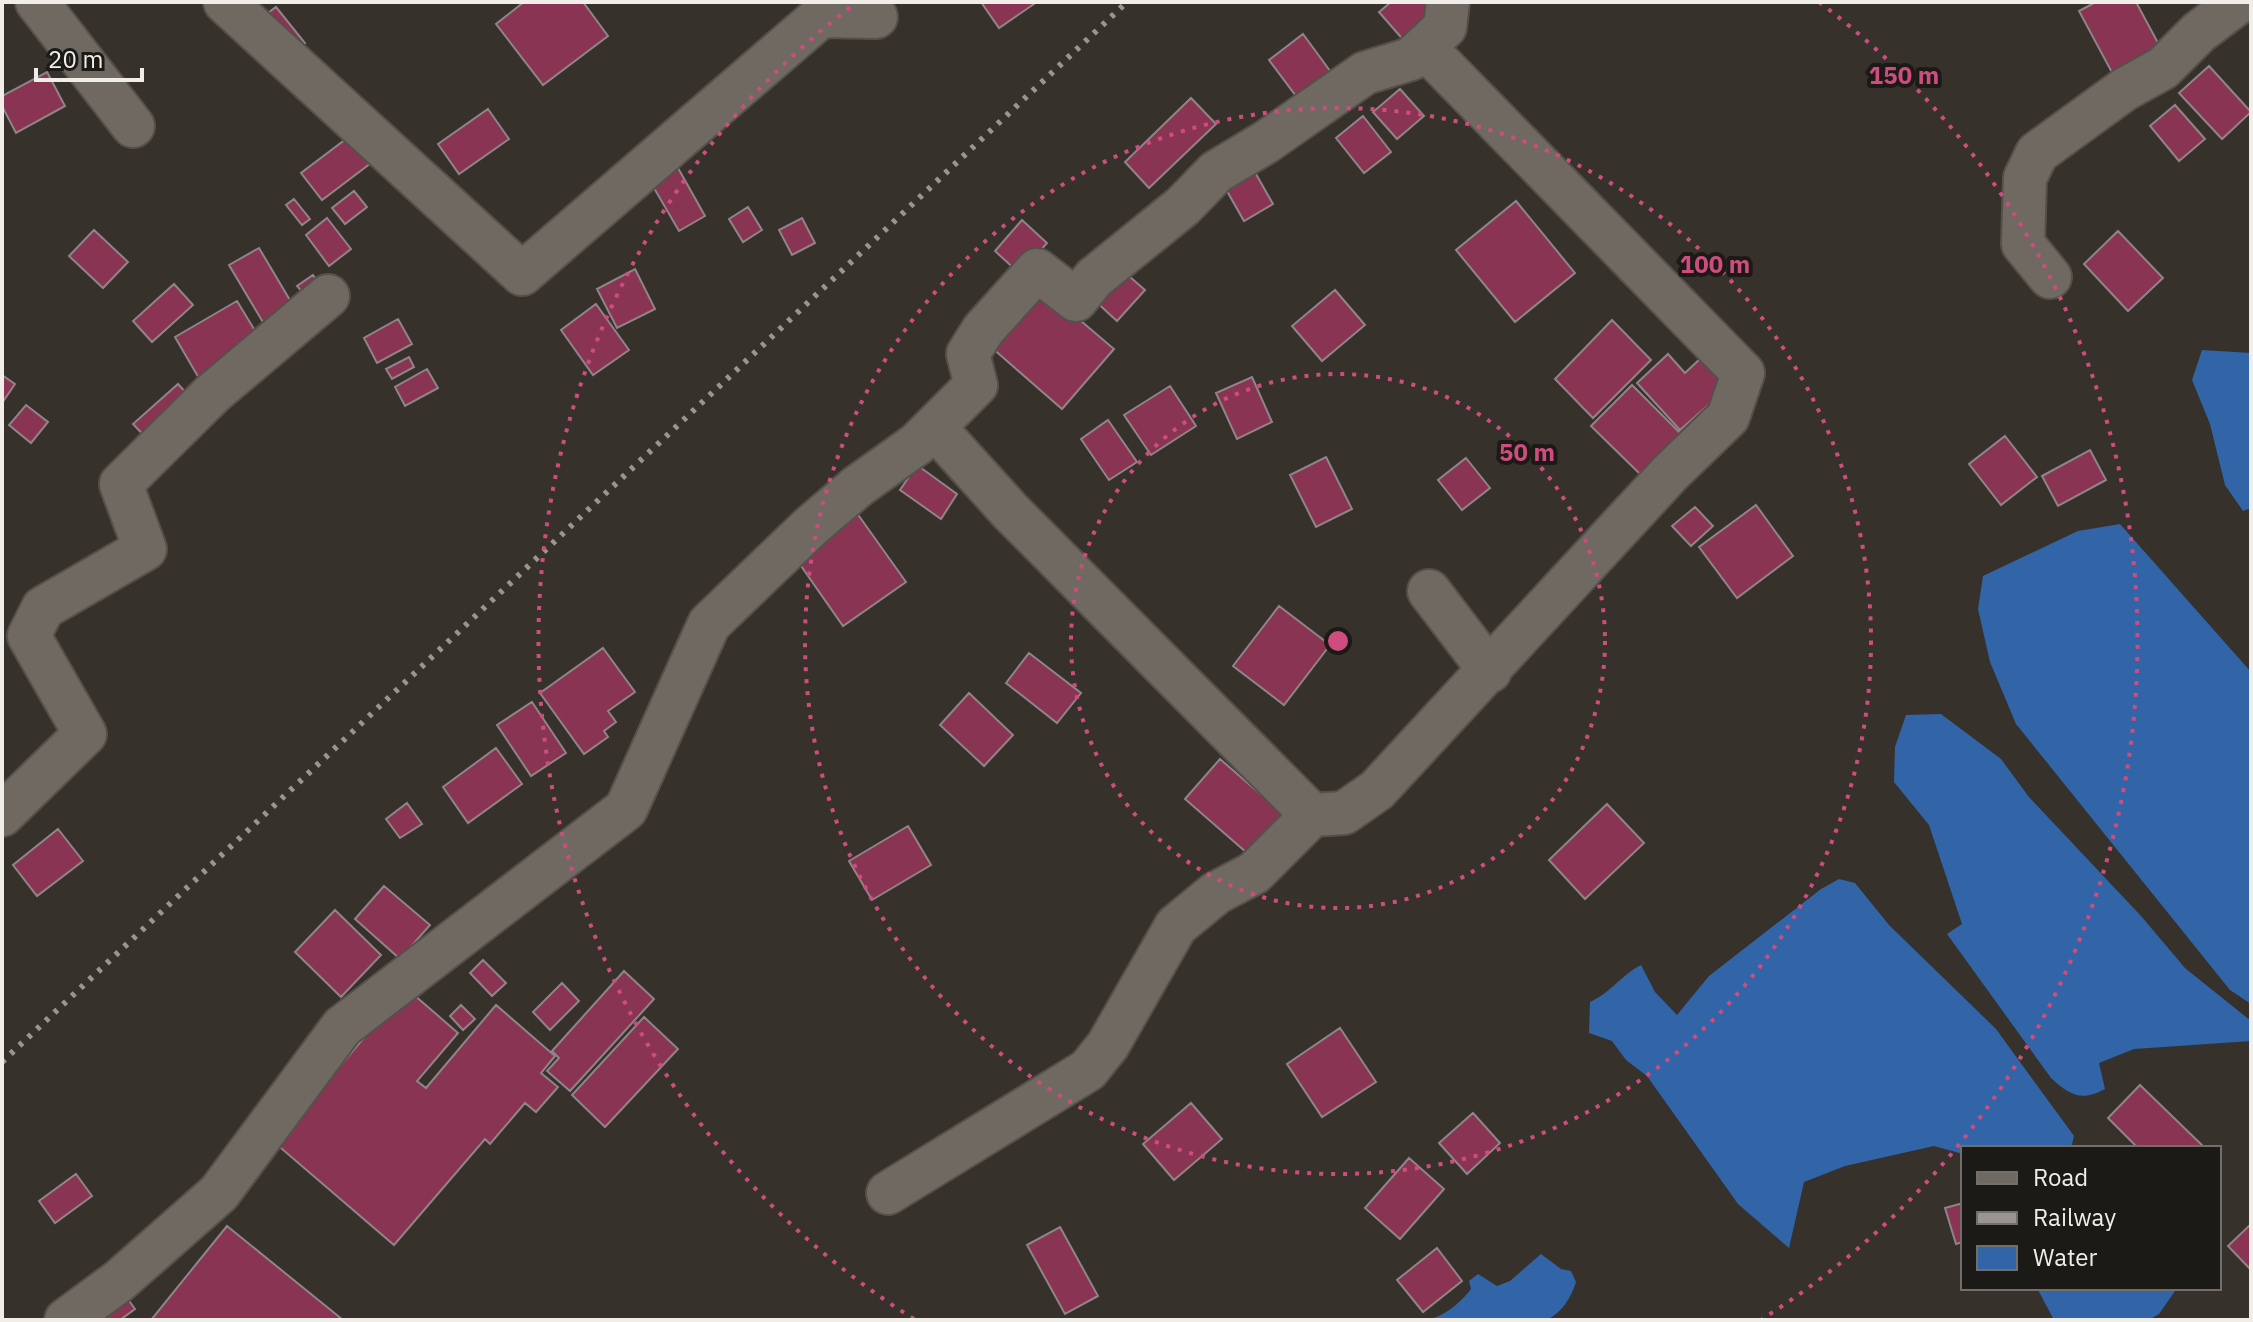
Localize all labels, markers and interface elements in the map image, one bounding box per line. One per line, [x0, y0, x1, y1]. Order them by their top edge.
scale bar [36, 32, 142, 82]
text: 20 m [48, 43, 103, 75]
text: 150 m [1869, 59, 1939, 91]
text: 100 m [1680, 248, 1750, 280]
text: 50 m [1499, 436, 1555, 468]
centre of rings [1324, 627, 1352, 655]
legend [1961, 1146, 2221, 1290]
text: Road [2033, 1161, 2088, 1193]
text: Railway [2033, 1201, 2116, 1233]
text: Water [2033, 1241, 2097, 1273]

